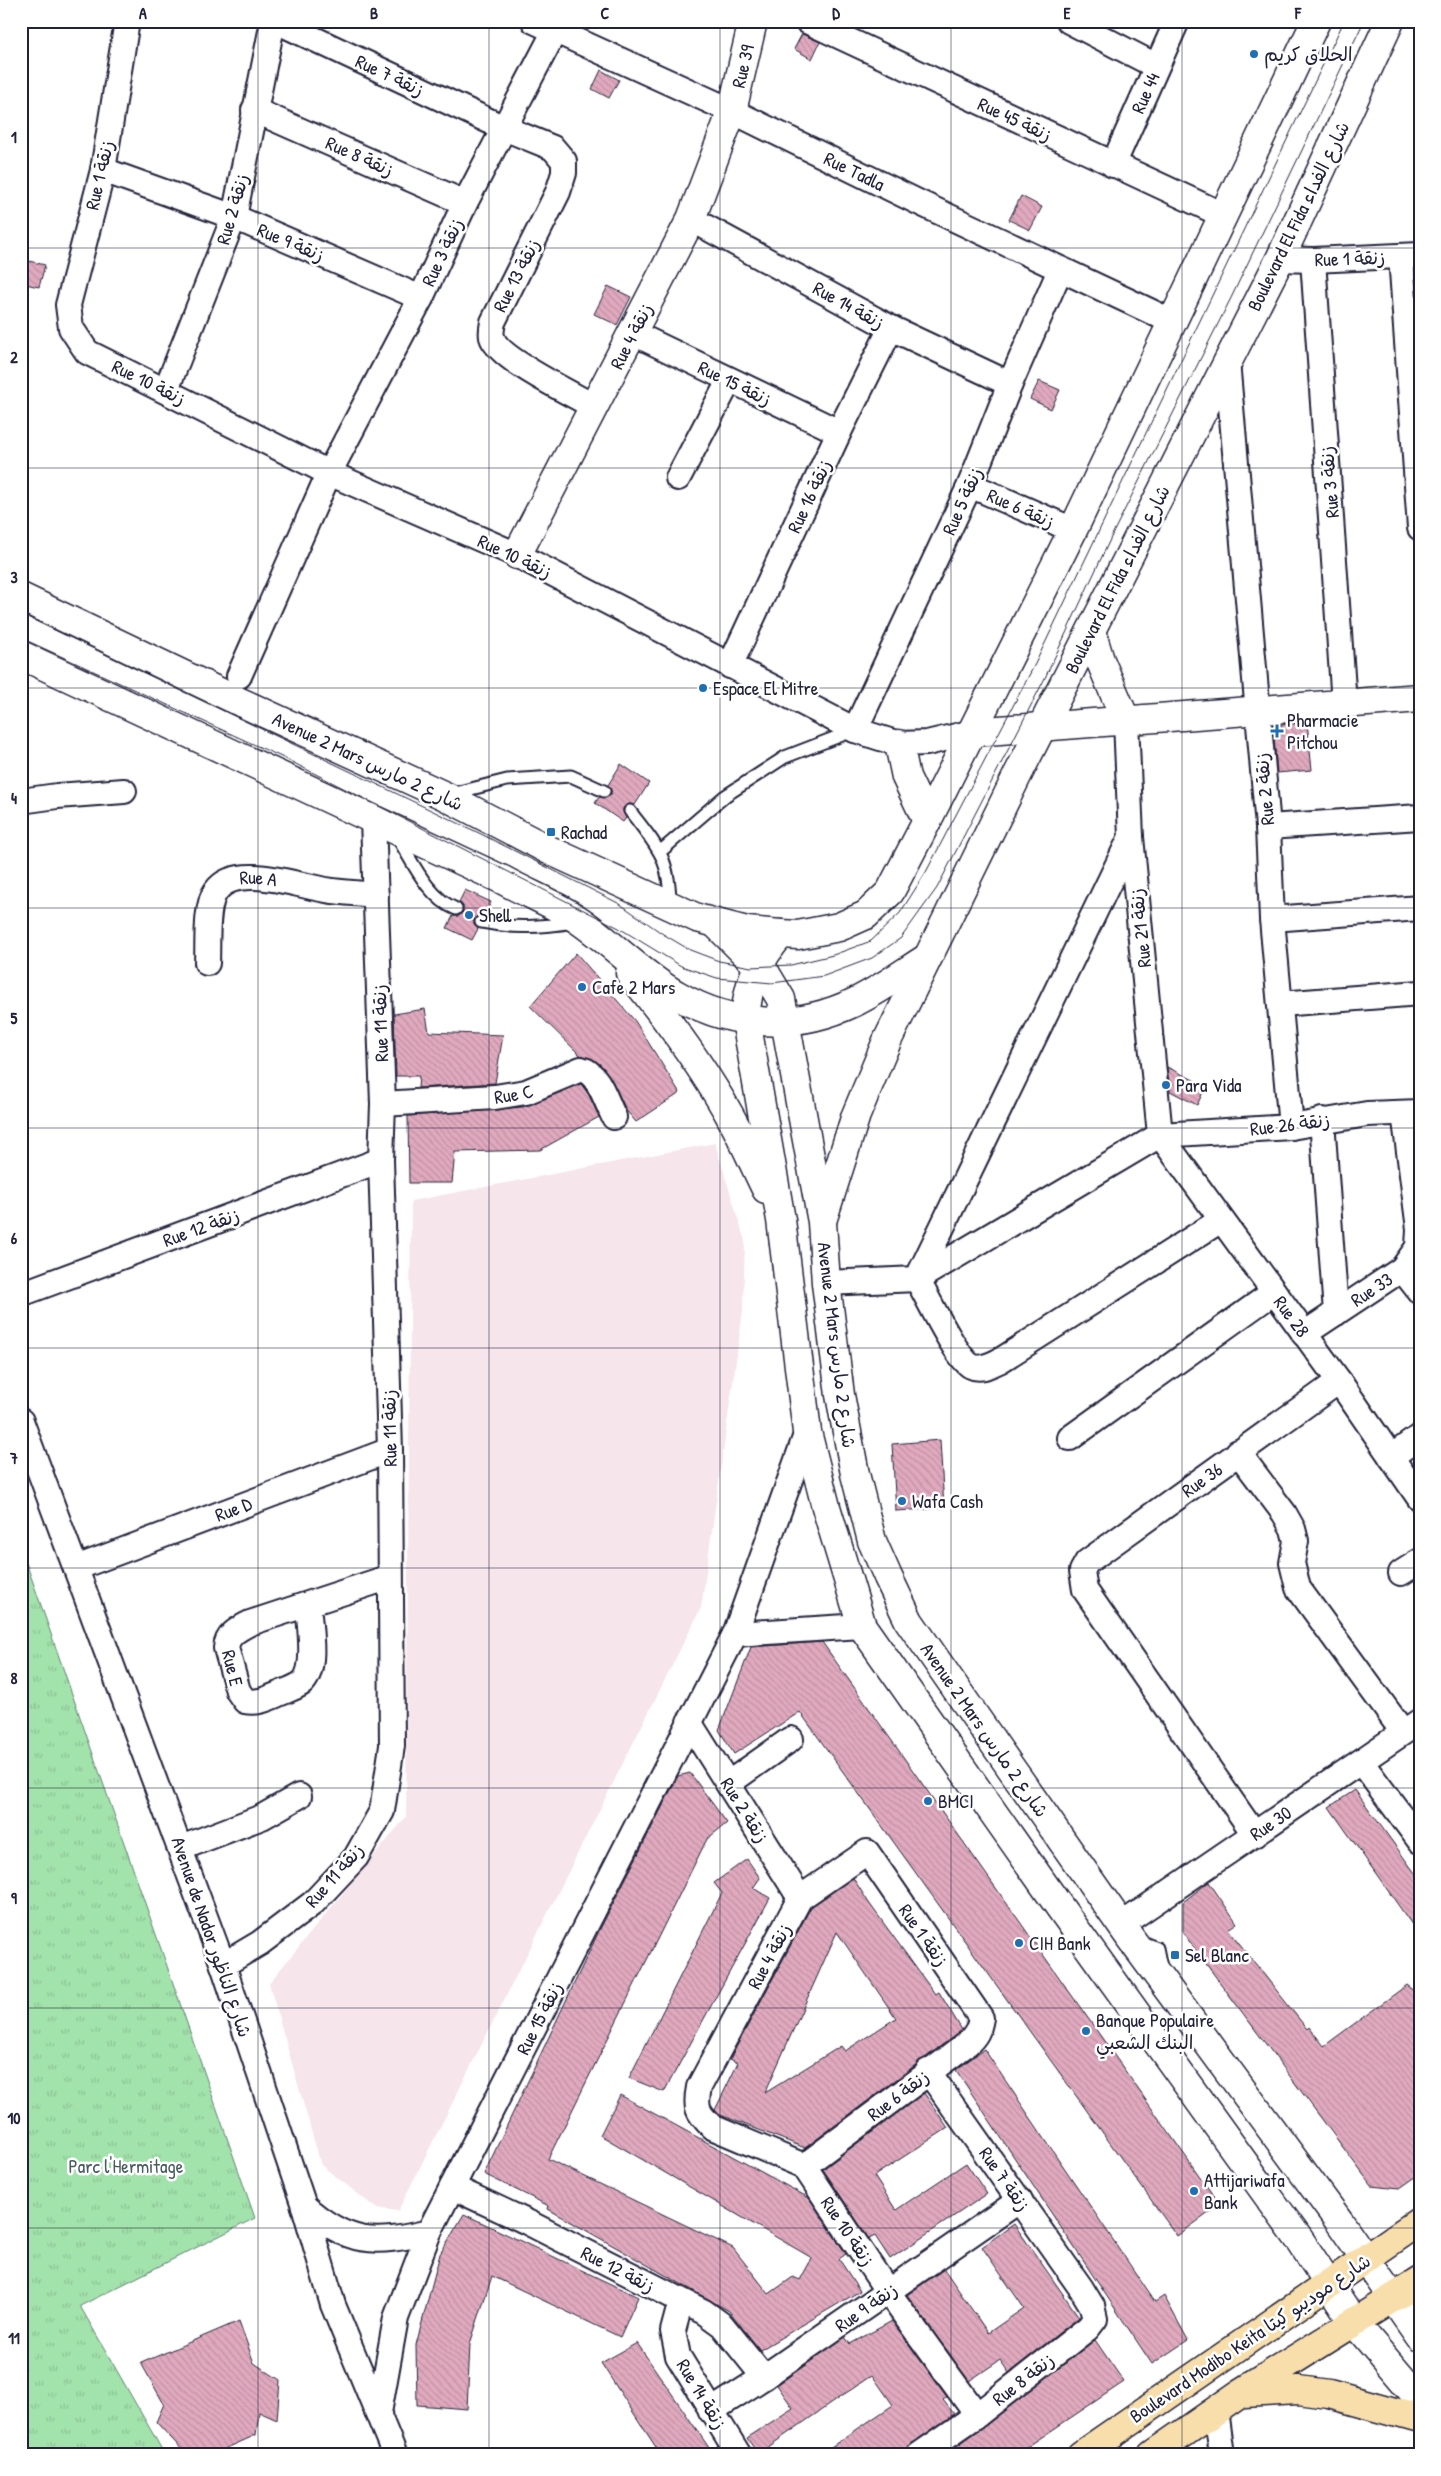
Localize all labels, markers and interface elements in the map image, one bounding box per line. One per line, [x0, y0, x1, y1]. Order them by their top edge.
text: A [139, 2, 147, 24]
text: B [370, 2, 378, 24]
text: C [601, 2, 610, 24]
text: D [832, 2, 840, 24]
text: E [1063, 2, 1071, 24]
text: F [1294, 2, 1302, 24]
place label: الحلاق كريم [1264, 41, 1353, 69]
street label: Rue 39 [725, 42, 760, 90]
street label: Rue 7 زنقة [351, 48, 429, 102]
marker: الحلاق كريم [1248, 48, 1260, 60]
street label: Rue 44 [1125, 68, 1166, 117]
street label: Rue 45 زنقة [974, 91, 1056, 147]
street label: Boulevard El Fida شارع الفداء [1241, 117, 1356, 316]
text: 1 [11, 126, 17, 148]
street label: Rue 8 زنقة [322, 129, 398, 183]
street label: Rue 1 زنقة [78, 138, 120, 212]
street label: Rue Tadla [820, 145, 890, 197]
street label: Rue 2 زنقة [210, 171, 254, 247]
street label: Rue 3 زنقة [415, 214, 469, 290]
street label: Rue 9 زنقة [253, 216, 329, 268]
street label: Rue 13 زنقة [486, 234, 546, 316]
street label: Rue 1 زنقة [1314, 244, 1386, 272]
street label: Rue 14 زنقة [809, 275, 889, 335]
street label: Rue 4 زنقة [603, 299, 659, 373]
text: 2 [10, 346, 18, 368]
street label: Rue 10 زنقة [108, 353, 190, 411]
street label: Rue 15 زنقة [694, 354, 776, 412]
street label: Rue 3 زنقة [1313, 445, 1345, 519]
street label: Rue 16 زنقة [781, 455, 837, 537]
street label: Rue 5 زنقة [936, 463, 988, 539]
street label: Boulevard El Fida شارع الفداء [1058, 480, 1177, 678]
street label: Rue 6 زنقة [983, 482, 1059, 534]
street label: Rue 10 زنقة [474, 528, 556, 584]
text: 3 [10, 566, 18, 588]
place label: Espace El Mitre [713, 675, 819, 701]
marker: Espace El Mitre [697, 682, 709, 694]
street label: Avenue 2 Mars شارع 2 مارس [268, 705, 467, 817]
place label: Pharmacie Pitchou [1287, 707, 1359, 755]
marker: Pharmacie Pitchou [1271, 725, 1283, 737]
street label: Rue 2 زنقة [1248, 752, 1280, 826]
text: 4 [11, 787, 17, 809]
place label: Rachad [561, 819, 608, 845]
marker: Rachad [545, 826, 557, 838]
street label: Rue A [238, 864, 279, 892]
street label: Rue 21 زنقة [1123, 887, 1157, 969]
place label: Shell [479, 902, 512, 928]
marker: Shell [463, 909, 475, 921]
place label: Cafe 2 Mars [592, 974, 675, 1000]
marker: Cafe 2 Mars [576, 981, 588, 993]
street label: Rue 11 زنقة [366, 984, 394, 1062]
text: 5 [11, 1007, 18, 1029]
place label: Para Vida [1176, 1072, 1242, 1098]
street label: Rue C [492, 1077, 537, 1110]
marker: Para Vida [1160, 1079, 1172, 1091]
street label: Rue 26 زنقة [1249, 1106, 1331, 1142]
street label: Rue 12 زنقة [159, 1201, 243, 1253]
text: 6 [11, 1227, 18, 1249]
street label: Avenue 2 Mars شارع 2 مارس [810, 1241, 863, 1450]
street label: Rue 33 [1345, 1266, 1398, 1313]
street label: Rue 28 [1268, 1290, 1316, 1342]
street label: Rue 11 زنقة [375, 1389, 403, 1467]
text: 7 [9, 1447, 18, 1469]
street label: Rue 36 [1176, 1456, 1227, 1503]
place label: Wafa Cash [912, 1488, 983, 1514]
street label: Rue D [211, 1490, 255, 1528]
marker: Wafa Cash [896, 1495, 908, 1507]
street label: Avenue 2 Mars شارع 2 مارس [914, 1638, 1055, 1823]
street label: Rue E [216, 1647, 250, 1689]
text: 8 [11, 1667, 18, 1689]
street label: Rue 2 زنقة [715, 1772, 775, 1848]
place label: BMCI [938, 1788, 974, 1814]
marker: BMCI [922, 1795, 934, 1807]
street label: Rue 30 [1245, 1800, 1297, 1846]
street label: Avenue de Nador شارع الناظور [165, 1833, 259, 2041]
street label: Rue 11 زنقة [299, 1837, 369, 1913]
text: 9 [11, 1887, 17, 1909]
street label: Rue 1 زنقة [893, 1899, 955, 1971]
street label: Rue 4 زنقة [741, 1919, 797, 1993]
place label: CIH Bank [1029, 1930, 1091, 1956]
marker: CIH Bank [1013, 1937, 1025, 1949]
place label: Sel Blanc [1185, 1942, 1249, 1968]
marker: Sel Blanc [1169, 1949, 1181, 1961]
street label: Rue 15 زنقة [510, 1977, 568, 2059]
place label: Banque Populaire البنك الشعبي [1096, 2007, 1215, 2059]
marker: Banque Populaire البنك الشعبي [1080, 2025, 1092, 2037]
street label: Rue 6 زنقة [862, 2063, 934, 2127]
text: 10 [8, 2107, 20, 2129]
street label: Rue 7 زنقة [973, 2142, 1037, 2216]
park label: Parc l'Hermitage [69, 2153, 184, 2179]
place label: Attijariwafa Bank [1204, 2167, 1285, 2215]
marker: Attijariwafa Bank [1188, 2185, 1200, 2197]
street label: Rue 10 زنقة [815, 2191, 881, 2271]
street label: Rue 12 زنقة [577, 2239, 659, 2299]
street label: Boulevard Modibo Keita شارع موديبو كيتا [1124, 2247, 1376, 2429]
street label: Rue 9 زنقة [830, 2276, 902, 2338]
text: 11 [8, 2327, 20, 2349]
street label: Rue 8 زنقة [987, 2347, 1059, 2411]
street label: Rue 14 زنقة [671, 2354, 733, 2434]

